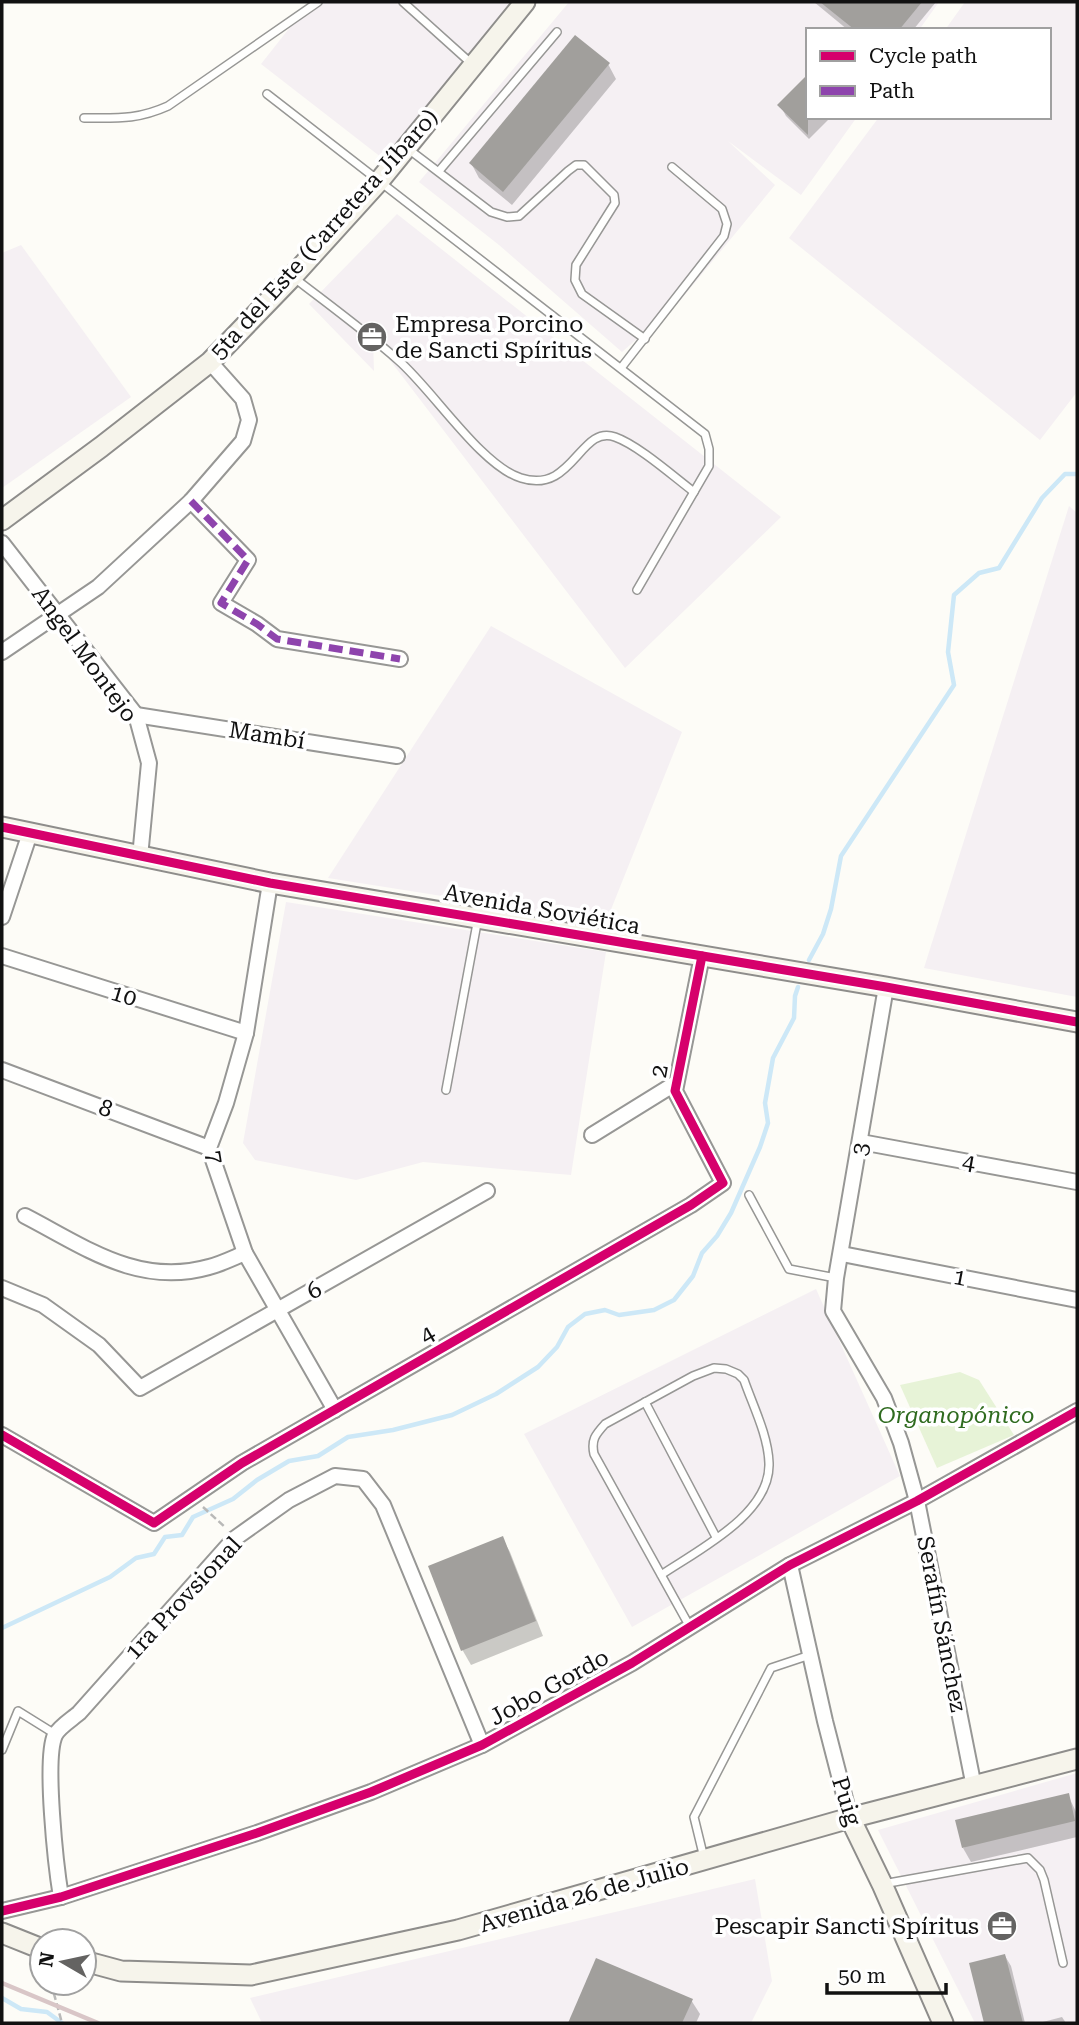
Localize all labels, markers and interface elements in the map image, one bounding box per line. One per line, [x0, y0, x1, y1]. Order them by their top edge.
legend [806, 28, 1051, 119]
text: Cycle path [869, 44, 978, 68]
text: Path [869, 79, 915, 103]
street label: 5ta del Este (Carretera Jíbaro) [205, 104, 444, 365]
place label: Empresa Porcino de Sancti Spíritus [395, 311, 592, 364]
office icon: Empresa Porcino de Sancti Spíritus [355, 320, 389, 354]
street label: Angel Montejo [26, 581, 143, 727]
street label: Mambí [227, 716, 307, 755]
street label: Avenida Soviética [442, 879, 643, 940]
street label: 10 [108, 979, 140, 1012]
street label: 2 [645, 1062, 674, 1080]
street label: 8 [95, 1094, 117, 1123]
street label: 3 [846, 1140, 875, 1158]
street label: 4 [960, 1148, 978, 1177]
street label: 7 [200, 1149, 229, 1166]
street label: 1 [951, 1263, 969, 1292]
street label: 6 [302, 1275, 327, 1305]
street label: 4 [415, 1319, 440, 1349]
park label: Organopónico [878, 1402, 1034, 1429]
street label: 1ra Provsional [120, 1531, 247, 1665]
street label: Serafín Sánchez [911, 1534, 972, 1715]
street label: Jobo Gordo [485, 1644, 614, 1731]
street label: Puig [826, 1773, 867, 1829]
street label: Avenida 26 de Julio [476, 1853, 692, 1938]
office icon: Pescapir Sancti Spíritus [985, 1909, 1019, 1943]
place label: Pescapir Sancti Spíritus [715, 1913, 979, 1940]
north arrow [28, 1927, 98, 1997]
text: N [34, 1950, 59, 1968]
scale bar [827, 1952, 946, 1996]
text: 50 m [838, 1964, 886, 1988]

